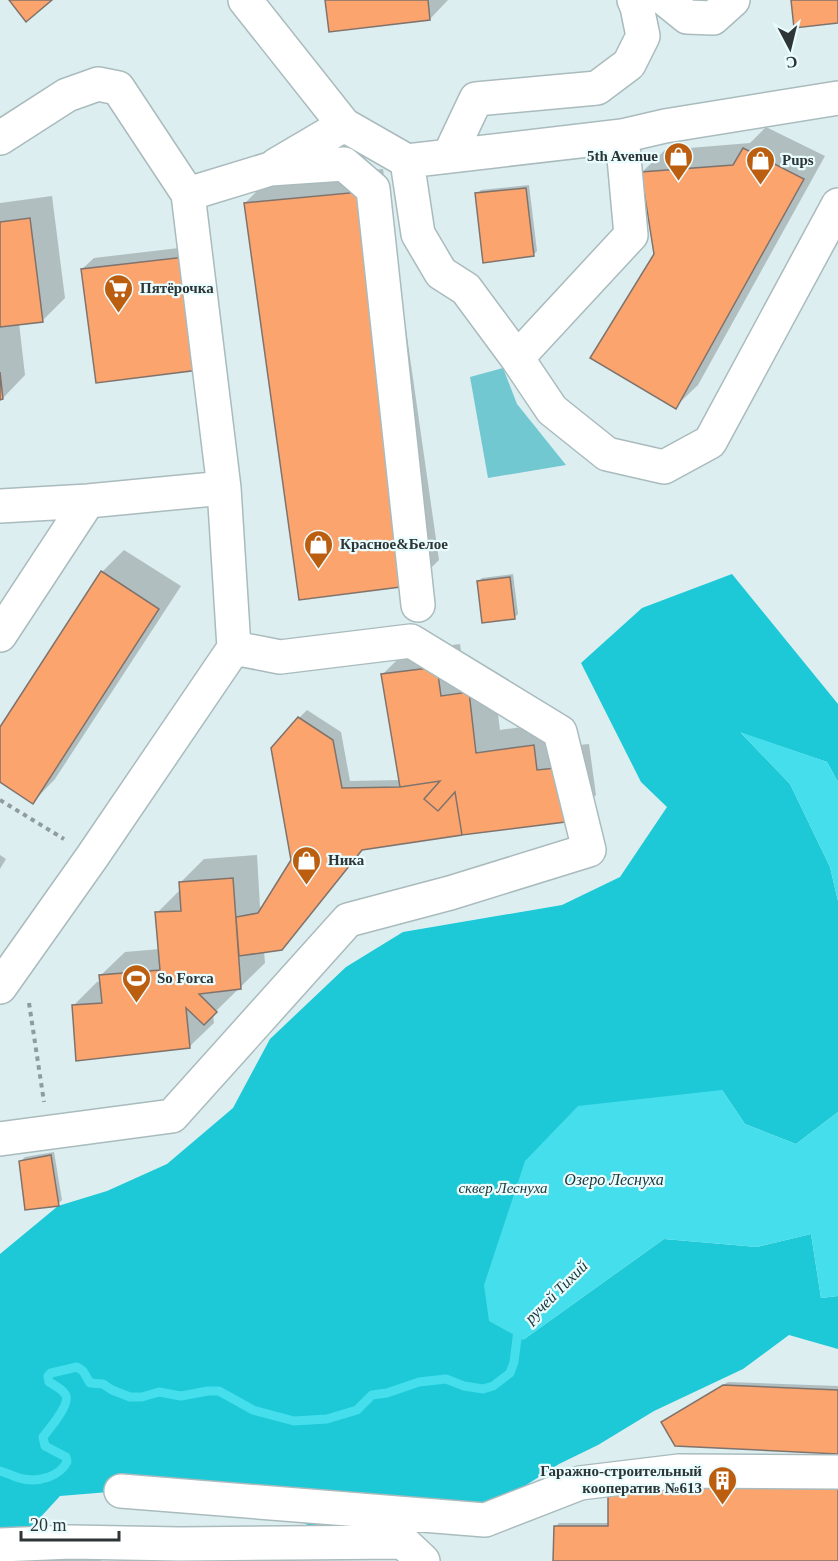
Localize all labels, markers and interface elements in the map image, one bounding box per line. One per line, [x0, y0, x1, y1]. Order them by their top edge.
north arrow [760, 18, 820, 78]
text: С [785, 53, 799, 72]
shop icon: 5th Avenue [663, 140, 695, 182]
shop icon: Pups [745, 144, 777, 186]
place label: 5th Avenue [587, 148, 658, 164]
place label: Pups [782, 152, 814, 168]
supermarket icon: Пятёрочка [103, 272, 135, 314]
place label: Пятёрочка [140, 280, 214, 296]
shop icon: Красное&Белое [303, 528, 335, 570]
place label: Красное&Белое [340, 536, 448, 552]
shop icon: Ника [291, 844, 323, 886]
place label: Ника [328, 852, 365, 868]
sports icon: So Forca [120, 962, 152, 1004]
place label: So Forca [157, 970, 214, 986]
water label: Озеро Леснуха [564, 1171, 664, 1189]
park label: сквер Леснуха [458, 1180, 548, 1196]
water label: ручей Тихий [521, 1257, 591, 1328]
place label: Гаражно-строительный кооператив №613 [540, 1463, 702, 1496]
building icon: Гаражно-строительный кооператив №613 [707, 1464, 739, 1506]
scale bar [21, 1504, 118, 1542]
text: 20 m [30, 1515, 67, 1535]

